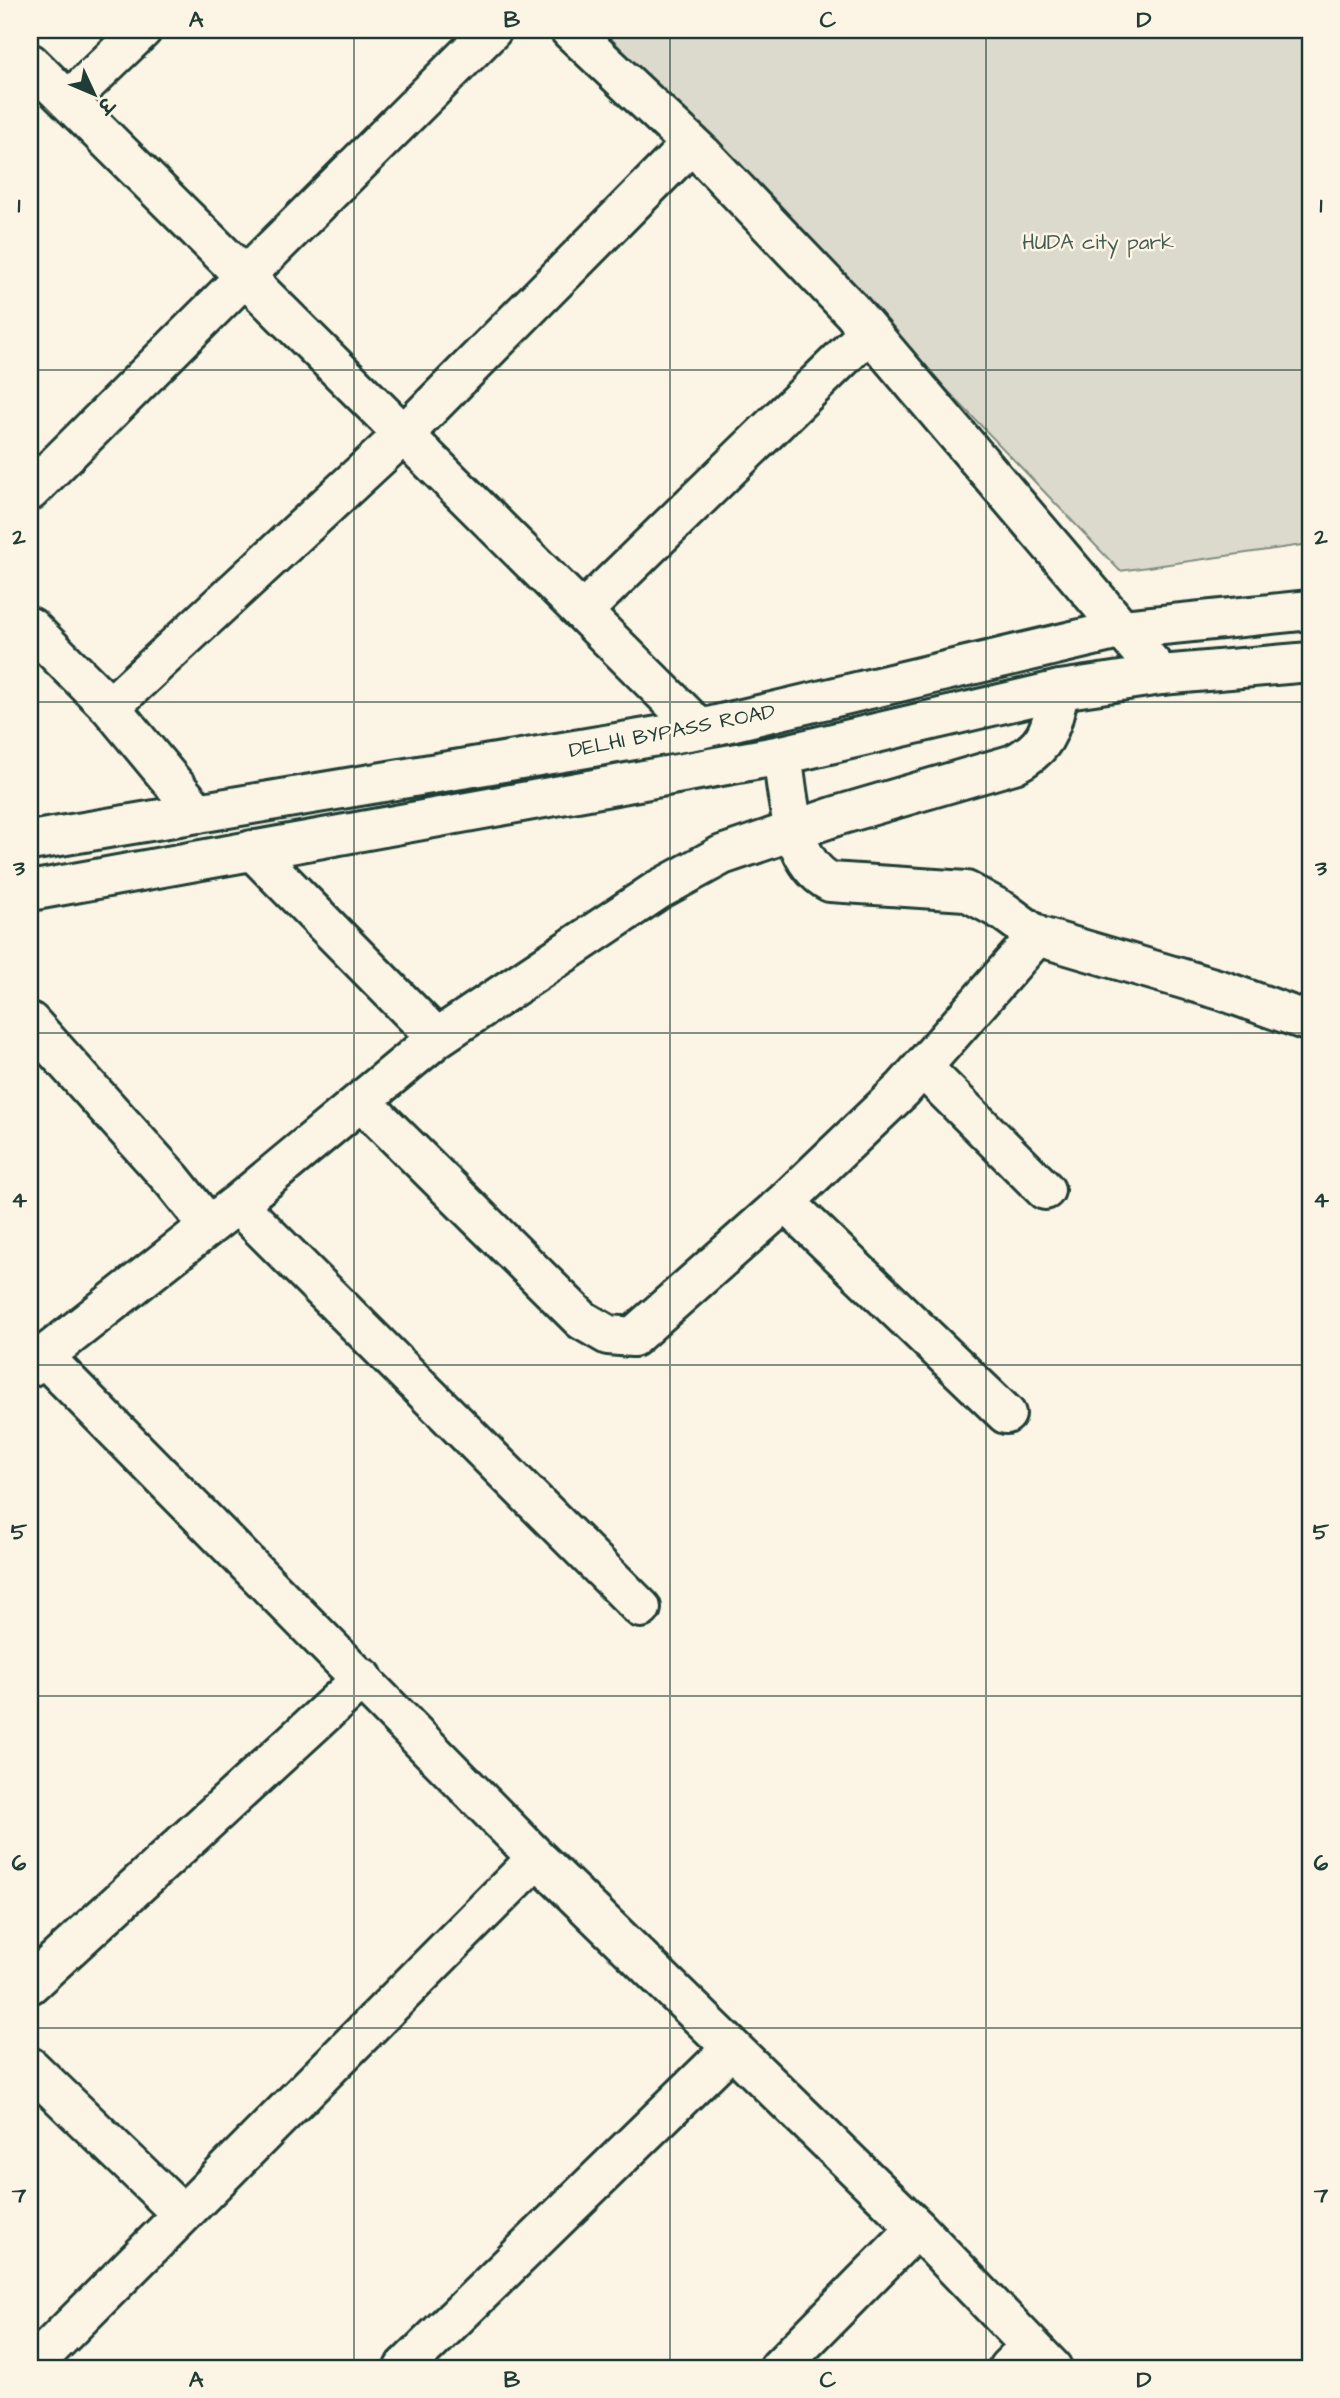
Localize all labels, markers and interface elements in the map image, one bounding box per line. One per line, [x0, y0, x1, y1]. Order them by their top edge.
text: A [189, 4, 204, 36]
text: B [504, 4, 521, 36]
text: C [820, 4, 837, 36]
text: D [1137, 4, 1152, 36]
north arrow [60, 60, 130, 130]
text: उ [89, 89, 121, 120]
text: 1 [18, 189, 21, 221]
text: 1 [1320, 189, 1323, 221]
park label: HUDA city park [1022, 228, 1174, 259]
text: 2 [11, 521, 26, 553]
text: 2 [1313, 521, 1328, 553]
street label: DELHI BYPASS ROAD [566, 697, 778, 765]
text: 3 [12, 852, 25, 884]
text: 3 [1314, 852, 1327, 884]
text: 4 [11, 1184, 27, 1216]
text: 4 [1313, 1184, 1329, 1216]
text: 5 [11, 1516, 28, 1548]
text: 5 [1313, 1516, 1330, 1548]
text: 6 [12, 1847, 27, 1879]
text: 6 [1314, 1847, 1329, 1879]
text: 7 [11, 2179, 27, 2211]
text: 7 [1313, 2179, 1329, 2211]
text: A [189, 2364, 204, 2396]
text: B [504, 2364, 521, 2396]
text: C [820, 2364, 837, 2396]
text: D [1137, 2364, 1152, 2396]

